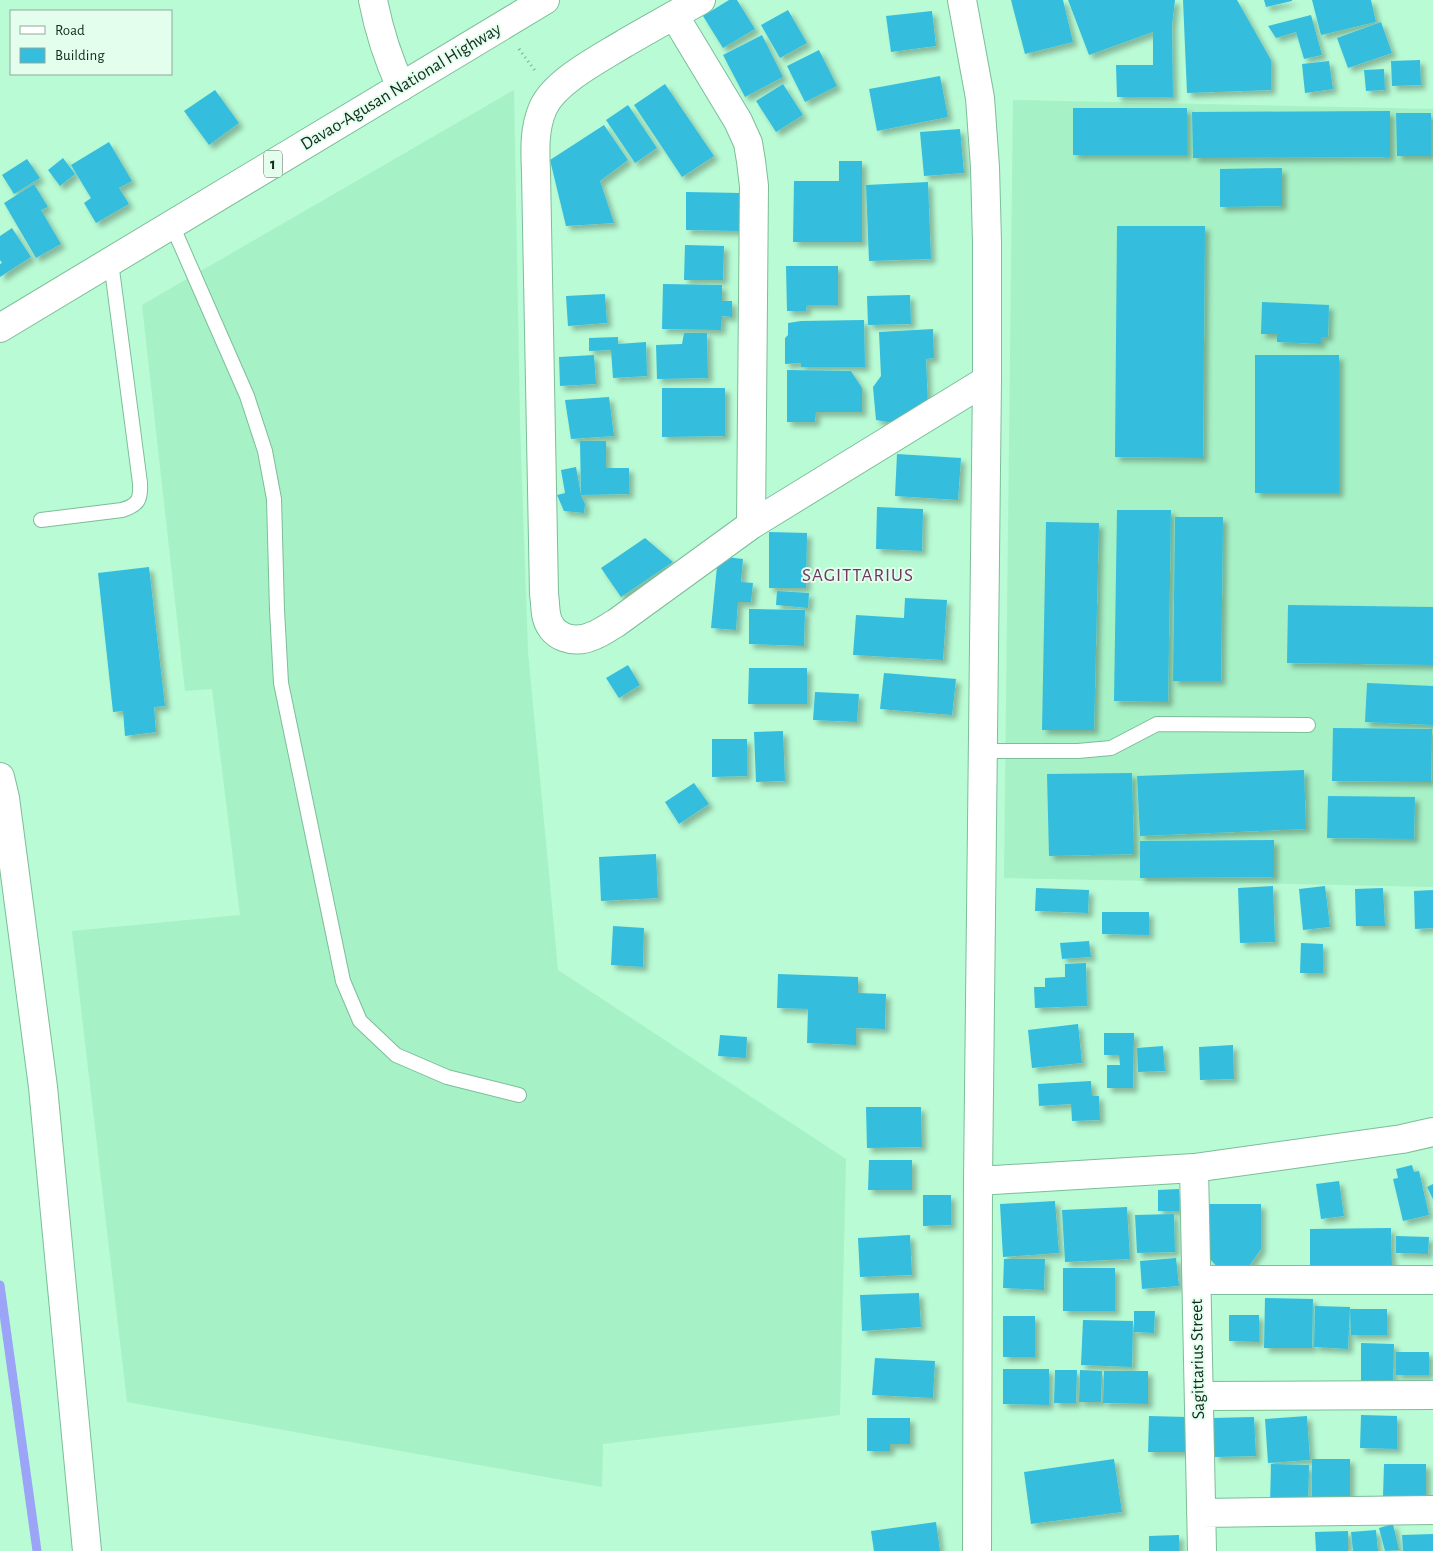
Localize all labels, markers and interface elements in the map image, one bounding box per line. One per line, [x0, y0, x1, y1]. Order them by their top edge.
legend [10, 10, 172, 75]
street label: Davao-Agusan National Highway [298, 20, 505, 154]
text: Road [55, 23, 85, 38]
text: Building [55, 48, 105, 63]
road number: 1 [264, 150, 282, 178]
district label: SAGITTARIUS [802, 566, 914, 585]
street label: Sagittarius Street [1188, 1298, 1208, 1419]

